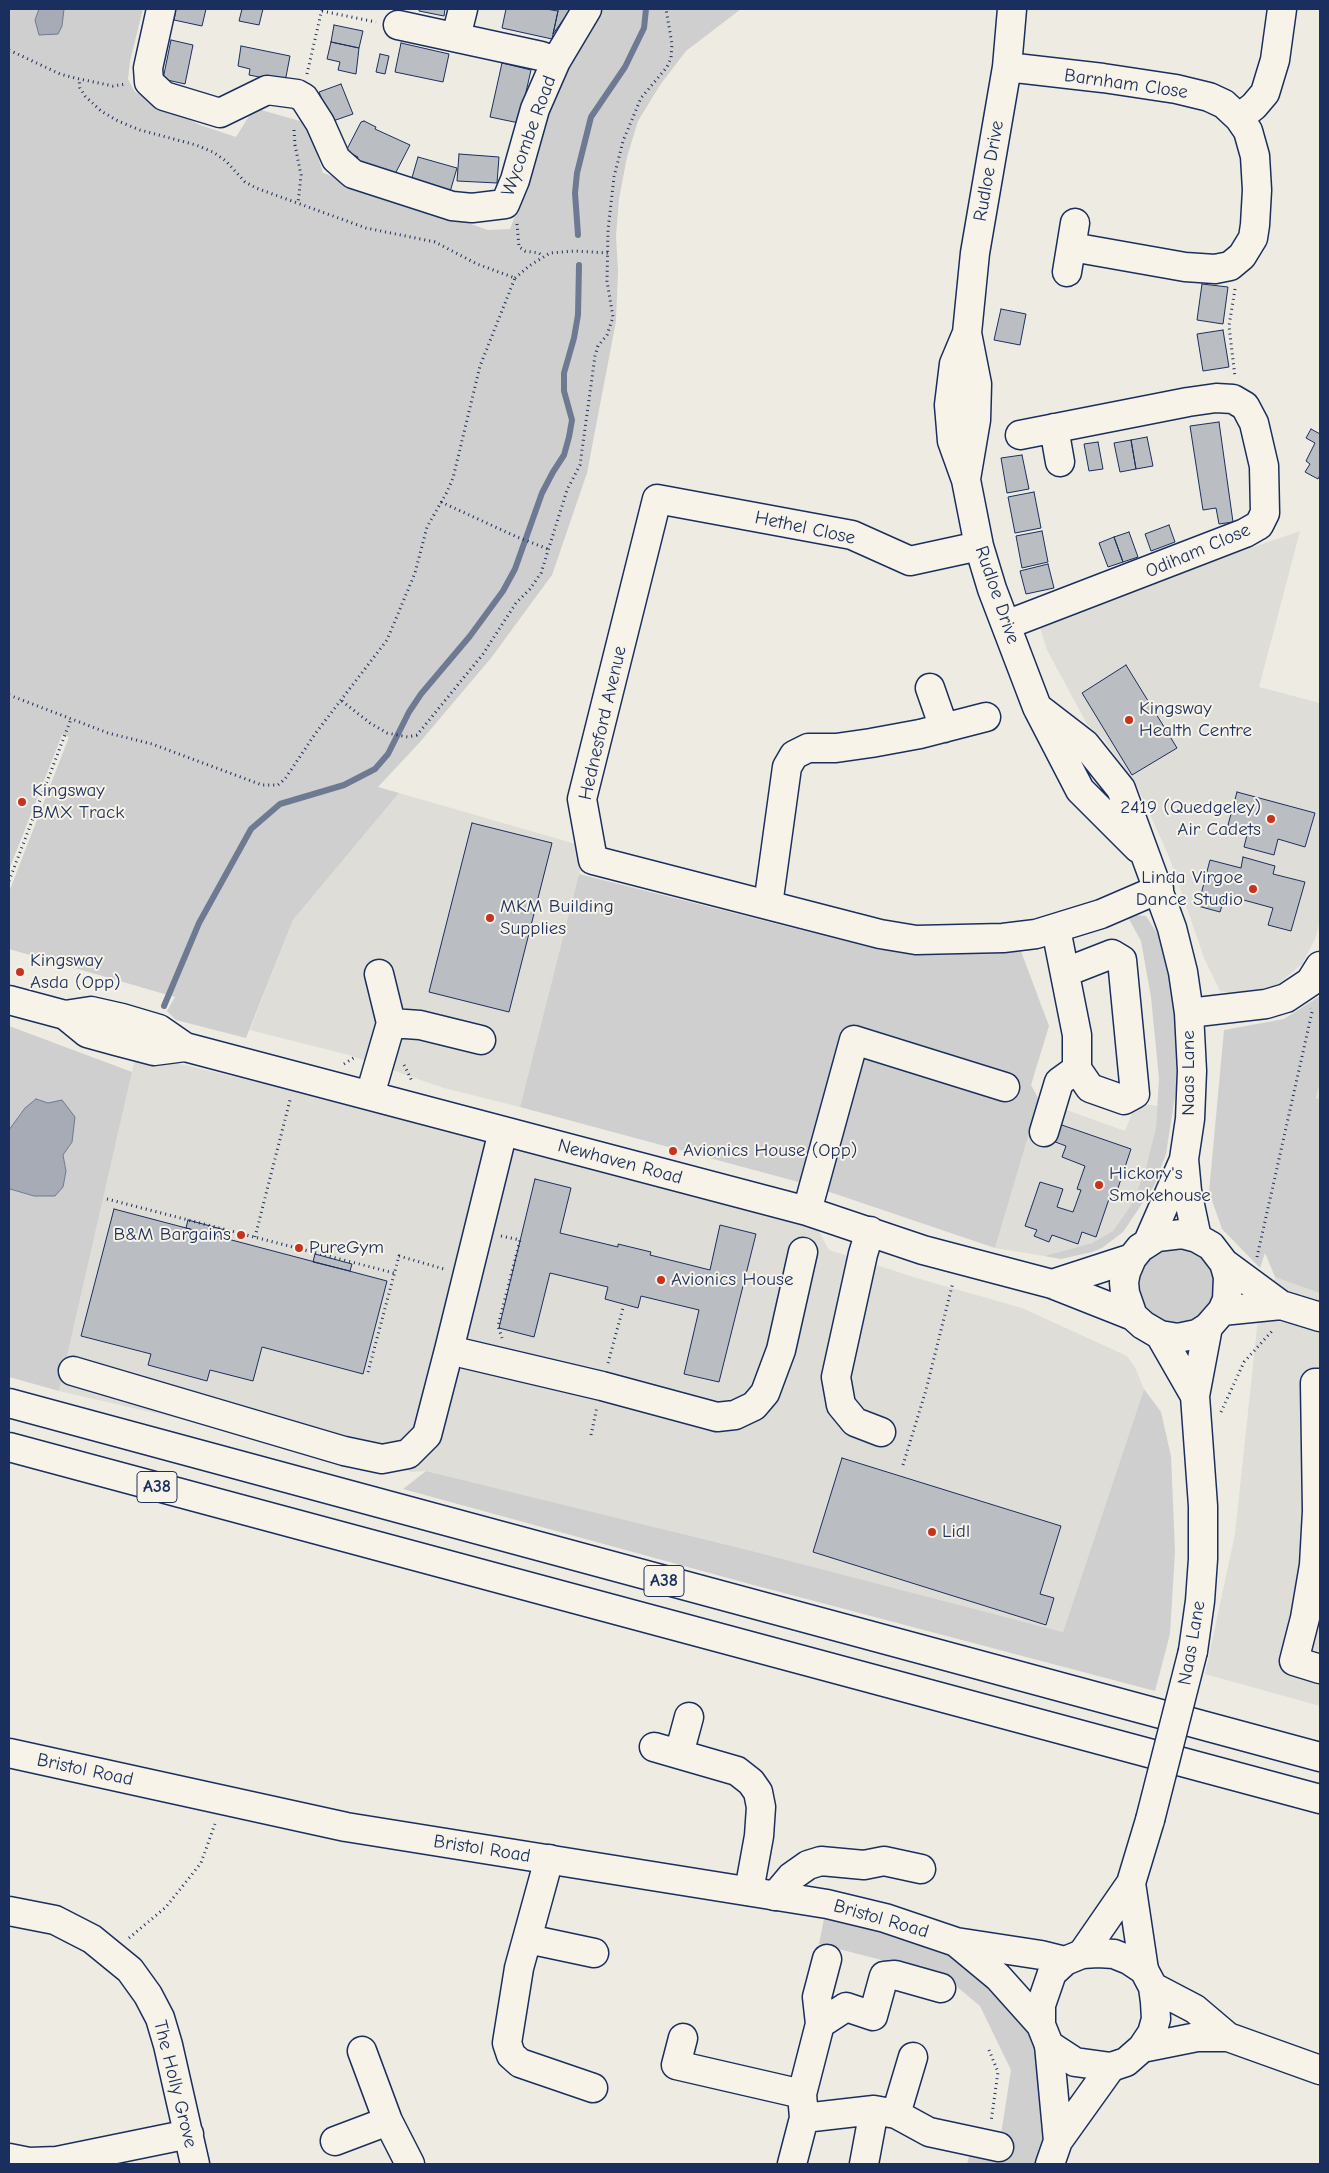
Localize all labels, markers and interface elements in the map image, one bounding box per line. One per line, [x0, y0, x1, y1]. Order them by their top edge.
street label: Barnham Close [1063, 64, 1189, 104]
street label: Wycombe Road [497, 73, 561, 199]
street label: Rudloe Drive [969, 119, 1009, 223]
street label: Hethel Close [753, 506, 857, 550]
street label: Odiham Close [1142, 519, 1254, 583]
street label: Rudloe Drive [970, 543, 1024, 647]
street label: Hednesford Avenue [574, 644, 632, 802]
place label: Kingsway Health Centre [1139, 698, 1252, 742]
marker: Kingsway Health Centre [1123, 714, 1135, 726]
place label: Kingsway BMX Track [32, 780, 124, 824]
marker: Kingsway BMX Track [16, 796, 28, 808]
place label: 2419 (Quedgeley) Air Cadets [1120, 797, 1261, 841]
marker: 2419 (Quedgeley) Air Cadets [1265, 813, 1277, 825]
place label: Linda Virgoe Dance Studio [1136, 867, 1243, 911]
marker: Linda Virgoe Dance Studio [1247, 883, 1259, 895]
place label: MKM Building Supplies [500, 896, 614, 940]
marker: MKM Building Supplies [484, 912, 496, 924]
place label: Kingsway Asda (Opp) [30, 950, 121, 994]
marker: Kingsway Asda (Opp) [14, 966, 26, 978]
street label: Naas Lane [1178, 1030, 1200, 1116]
street label: Newhaven Road [555, 1134, 685, 1190]
place label: Avionics House (Opp) [683, 1140, 857, 1162]
marker: Avionics House (Opp) [667, 1145, 679, 1157]
place label: Hickory's Smokehouse [1109, 1163, 1211, 1207]
marker: Hickory's Smokehouse [1093, 1179, 1105, 1191]
place label: B&M Bargains [114, 1224, 231, 1246]
marker: B&M Bargains [235, 1229, 247, 1241]
place label: PureGym [309, 1237, 384, 1259]
marker: PureGym [293, 1242, 305, 1254]
place label: Avionics House [671, 1269, 793, 1291]
marker: Avionics House [655, 1274, 667, 1286]
road number: A38 [137, 1471, 177, 1502]
place label: Lidl [942, 1521, 970, 1543]
marker: Lidl [926, 1526, 938, 1538]
road number: A38 [644, 1565, 684, 1596]
street label: Naas Lane [1173, 1599, 1211, 1687]
street label: Bristol Road [35, 1749, 135, 1791]
street label: Bristol Road [432, 1830, 532, 1868]
street label: Bristol Road [831, 1895, 931, 1943]
street label: The Holly Grove [148, 2018, 202, 2150]

